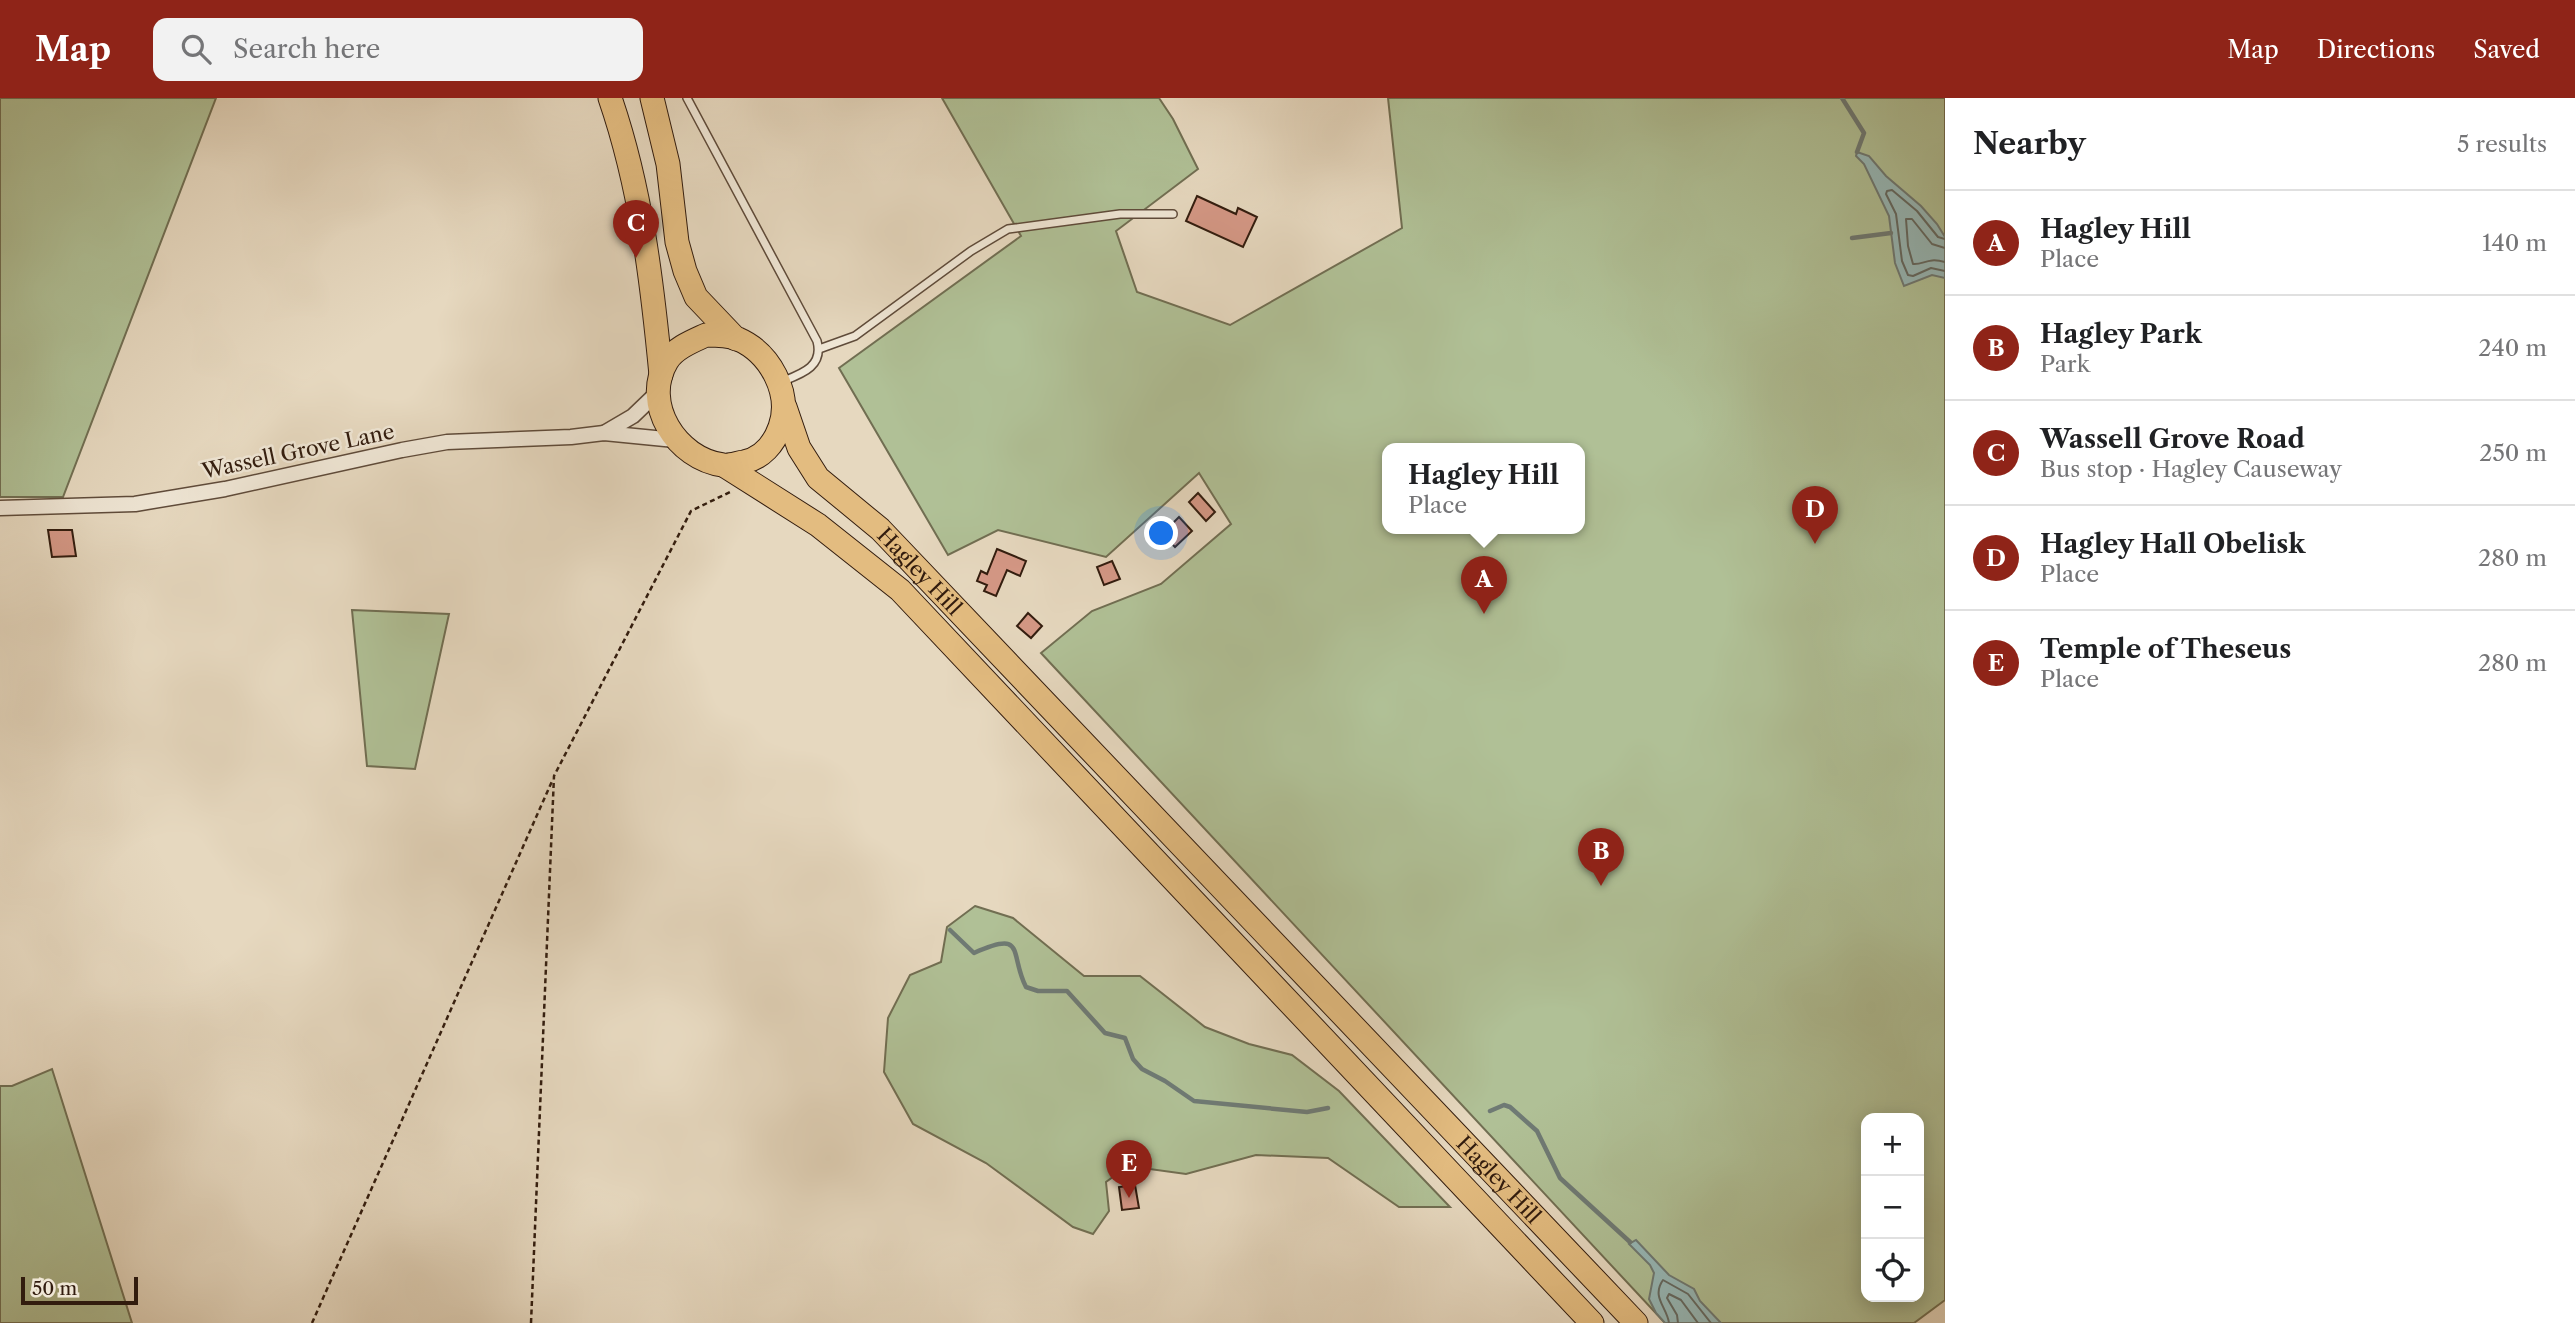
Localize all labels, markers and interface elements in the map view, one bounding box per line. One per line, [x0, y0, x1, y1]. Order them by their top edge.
search box [153, 18, 643, 81]
text: Map [35, 29, 111, 70]
icon: search [177, 30, 215, 68]
text: Search here [233, 33, 380, 65]
text: Map [2227, 35, 2279, 64]
text: Directions [2317, 35, 2435, 64]
text: Saved [2473, 35, 2540, 64]
text: Nearby [1973, 125, 2086, 162]
text: 5 results [2457, 130, 2547, 158]
pin: C [613, 200, 659, 258]
text: Hagley Hill [2040, 213, 2191, 245]
text: A [1987, 229, 2005, 257]
text: 140 m [2482, 229, 2547, 257]
text: Place [2040, 245, 2099, 273]
text: Hagley Park [2040, 318, 2202, 350]
text: B [1987, 334, 2005, 362]
text: 240 m [2478, 334, 2547, 362]
text: Park [2040, 350, 2090, 378]
street label: Wassell Grove Lane [199, 418, 396, 484]
text: Wassell Grove Road [2040, 423, 2305, 455]
text: C [1987, 439, 2005, 467]
text: 250 m [2479, 439, 2547, 467]
popup [1382, 443, 1585, 534]
text: Bus stop · Hagley Causeway [2040, 455, 2342, 483]
text: Hagley Hill [1408, 459, 1559, 491]
pin: D [1792, 486, 1838, 544]
text: Place [1408, 491, 1467, 519]
your location [1144, 516, 1178, 550]
street label: Hagley Hill [873, 522, 967, 620]
text: Hagley Hall Obelisk [2040, 528, 2305, 560]
text: D [1986, 544, 2006, 572]
text: 280 m [2478, 544, 2547, 572]
pin: A [1461, 556, 1507, 614]
text: Place [2040, 560, 2099, 588]
text: Temple of Theseus [2040, 633, 2291, 665]
text: E [1988, 649, 2004, 677]
text: 280 m [2478, 649, 2547, 677]
text: Place [2040, 665, 2099, 693]
pin: B [1578, 828, 1624, 886]
map controls [1861, 1113, 1924, 1302]
button: + [1861, 1113, 1924, 1176]
street label: Hagley Hill [1452, 1130, 1547, 1228]
pin: E [1106, 1140, 1152, 1198]
button: − [1861, 1176, 1924, 1239]
button: locate [1861, 1239, 1924, 1302]
scale bar [21, 1274, 138, 1306]
text: 50 m [32, 1277, 77, 1300]

